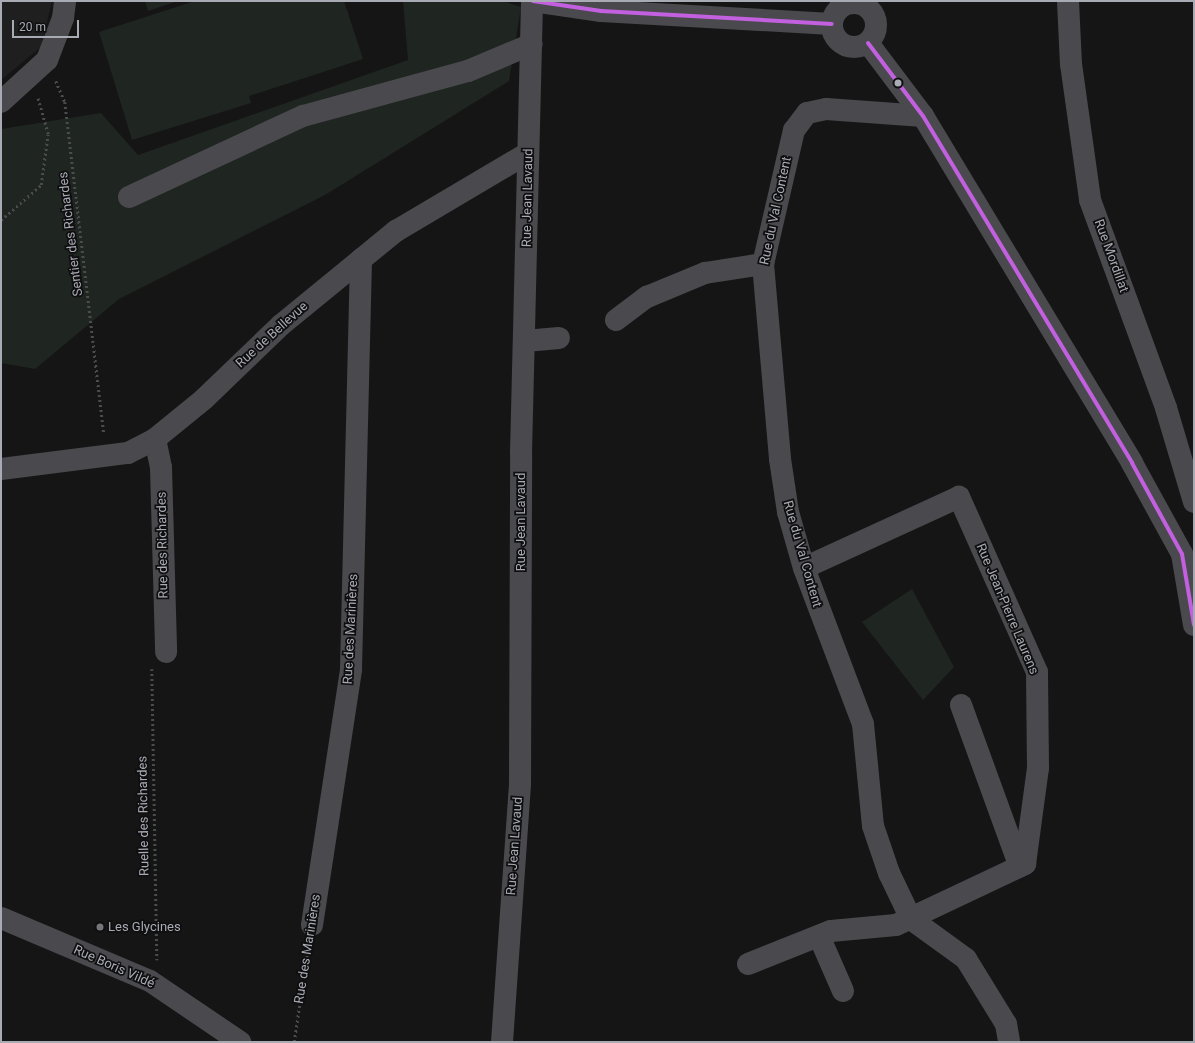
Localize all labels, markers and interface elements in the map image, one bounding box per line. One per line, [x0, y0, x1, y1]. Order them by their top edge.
scale bar [14, 12, 81, 38]
text: 20 m [19, 20, 46, 34]
unlabelled marker [893, 78, 903, 88]
street label: Rue Jean Lavaud [519, 149, 537, 247]
street label: Rue du Val Content [757, 156, 795, 266]
street label: Sentier des Richardes [56, 171, 86, 297]
street label: Rue Mordillat [1091, 217, 1131, 295]
street label: Rue de Bellevue [233, 299, 311, 371]
street label: Rue Jean Lavaud [513, 473, 529, 571]
street label: Rue des Richardes [154, 491, 172, 599]
street label: Rue du Val Content [779, 499, 825, 609]
street label: Rue Jean-Pierre Laurens [972, 541, 1042, 677]
street label: Rue des Marinières [340, 573, 362, 685]
street label: Ruelle des Richardes [135, 756, 153, 876]
street label: Rue Jean Lavaud [504, 796, 526, 896]
street label: Rue des Marinières [292, 893, 324, 1005]
place label: Les Glycines [108, 919, 181, 935]
marker: Les Glycines [95, 922, 105, 932]
street label: Rue Boris Vildé [71, 942, 157, 992]

